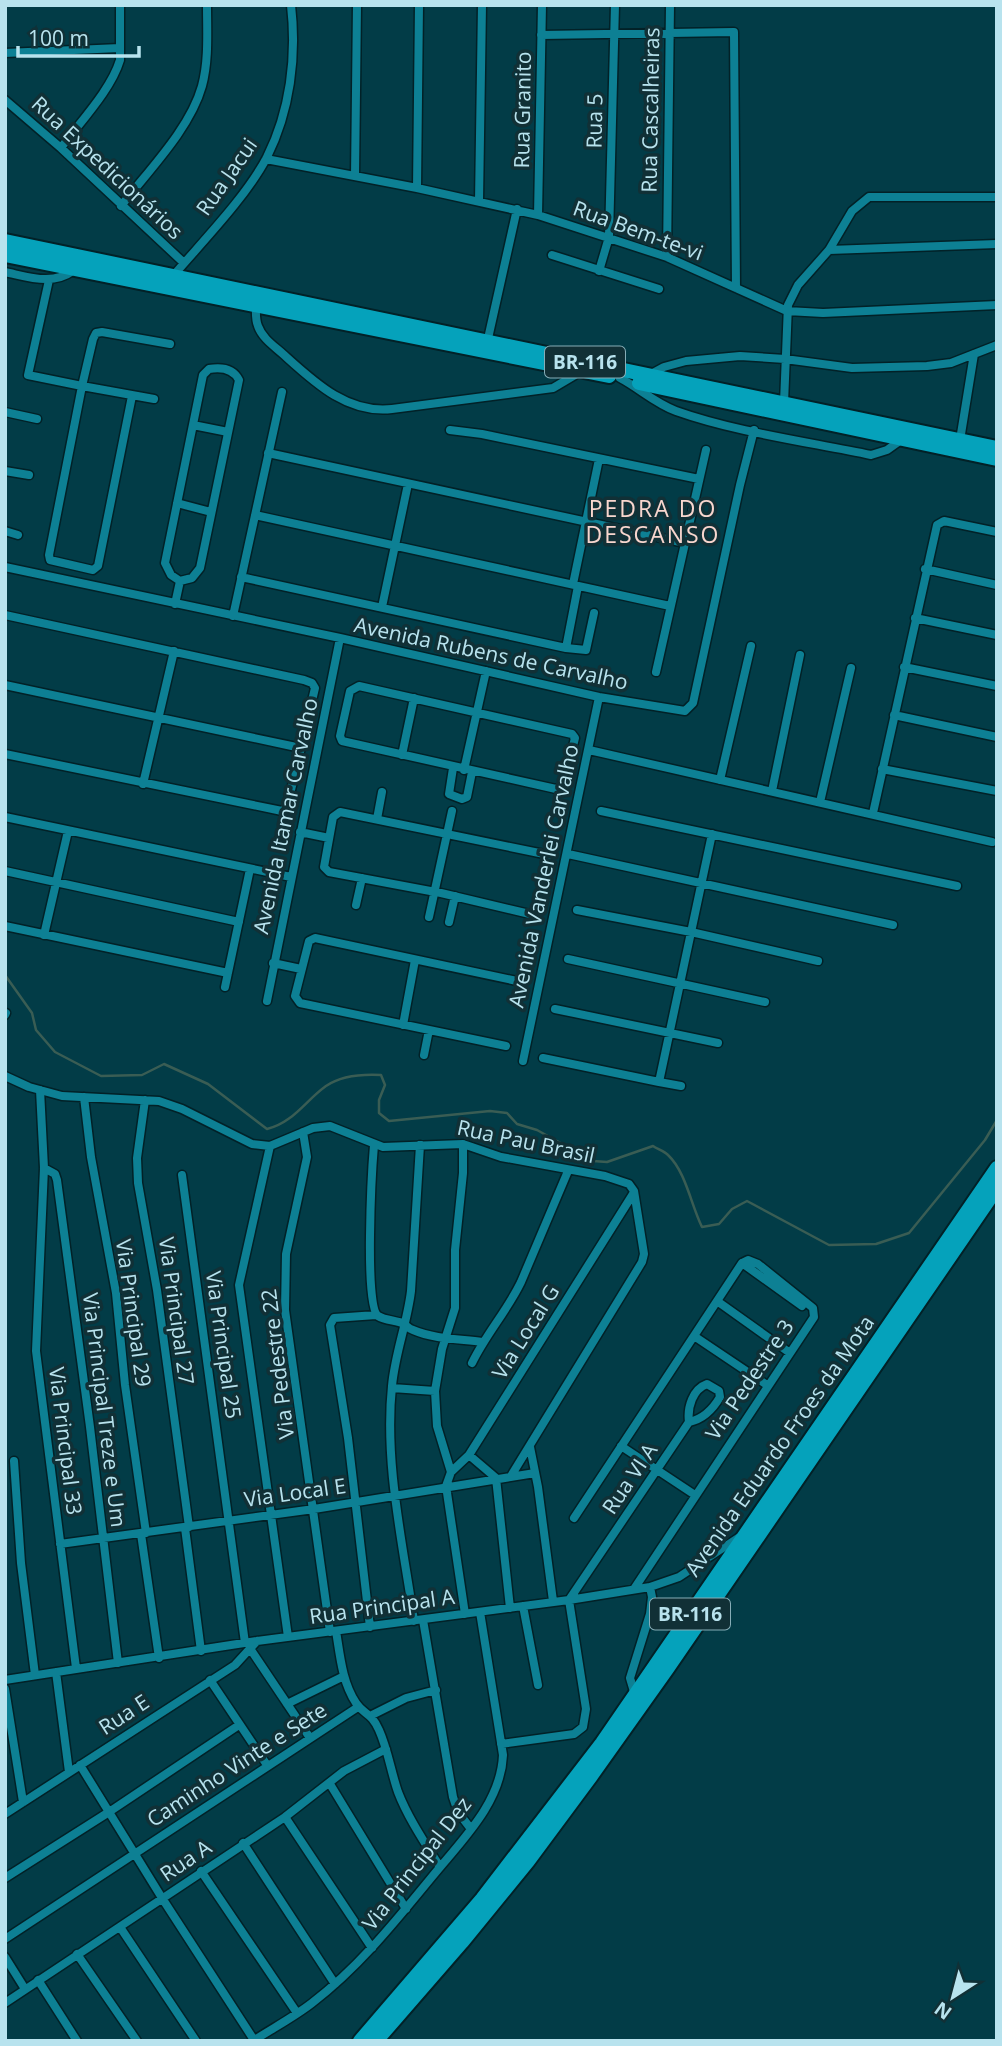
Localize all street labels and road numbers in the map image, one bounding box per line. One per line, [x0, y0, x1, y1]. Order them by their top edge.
street label: Rua Cascalheiras [635, 27, 665, 193]
street label: Rua Granito [507, 51, 537, 169]
street label: Rua Expedicionários [26, 90, 189, 245]
street label: Rua 5 [580, 93, 608, 149]
street label: Rua Jacui [189, 132, 263, 221]
street label: Rua Bem-te-vi [569, 194, 707, 267]
road number: BR-116 [545, 346, 625, 378]
street label: Avenida Rubens de Carvalho [352, 610, 631, 696]
street label: Avenida Itamar Carvalho [246, 695, 324, 936]
street label: Avenida Vanderlei Carvalho [501, 742, 585, 1010]
street label: Rua Pau Brasil [455, 1113, 598, 1169]
street label: Via Principal 27 [153, 1235, 201, 1387]
street label: Via Principal 29 [110, 1237, 158, 1389]
street label: Via Principal 25 [200, 1269, 248, 1421]
street label: Via Local G [485, 1279, 565, 1384]
street label: Via Pedestre 22 [254, 1287, 300, 1441]
street label: Via Principal Treze e Um [77, 1291, 133, 1529]
street label: Avenida Eduardo Froes da Mota [678, 1309, 880, 1581]
street label: Via Pedestre 3 [699, 1314, 800, 1445]
street label: Via Principal 33 [43, 1365, 89, 1517]
street label: Rua VI A [595, 1437, 664, 1519]
street label: Via Local E [242, 1471, 348, 1513]
street label: Rua Principal A [307, 1582, 457, 1630]
road number: BR-116 [650, 1598, 730, 1630]
street label: Rua E [93, 1688, 154, 1741]
street label: Caminho Vinte e Sete [141, 1696, 332, 1833]
street label: Via Principal Dez [355, 1791, 477, 1936]
street label: Rua A [154, 1832, 217, 1888]

